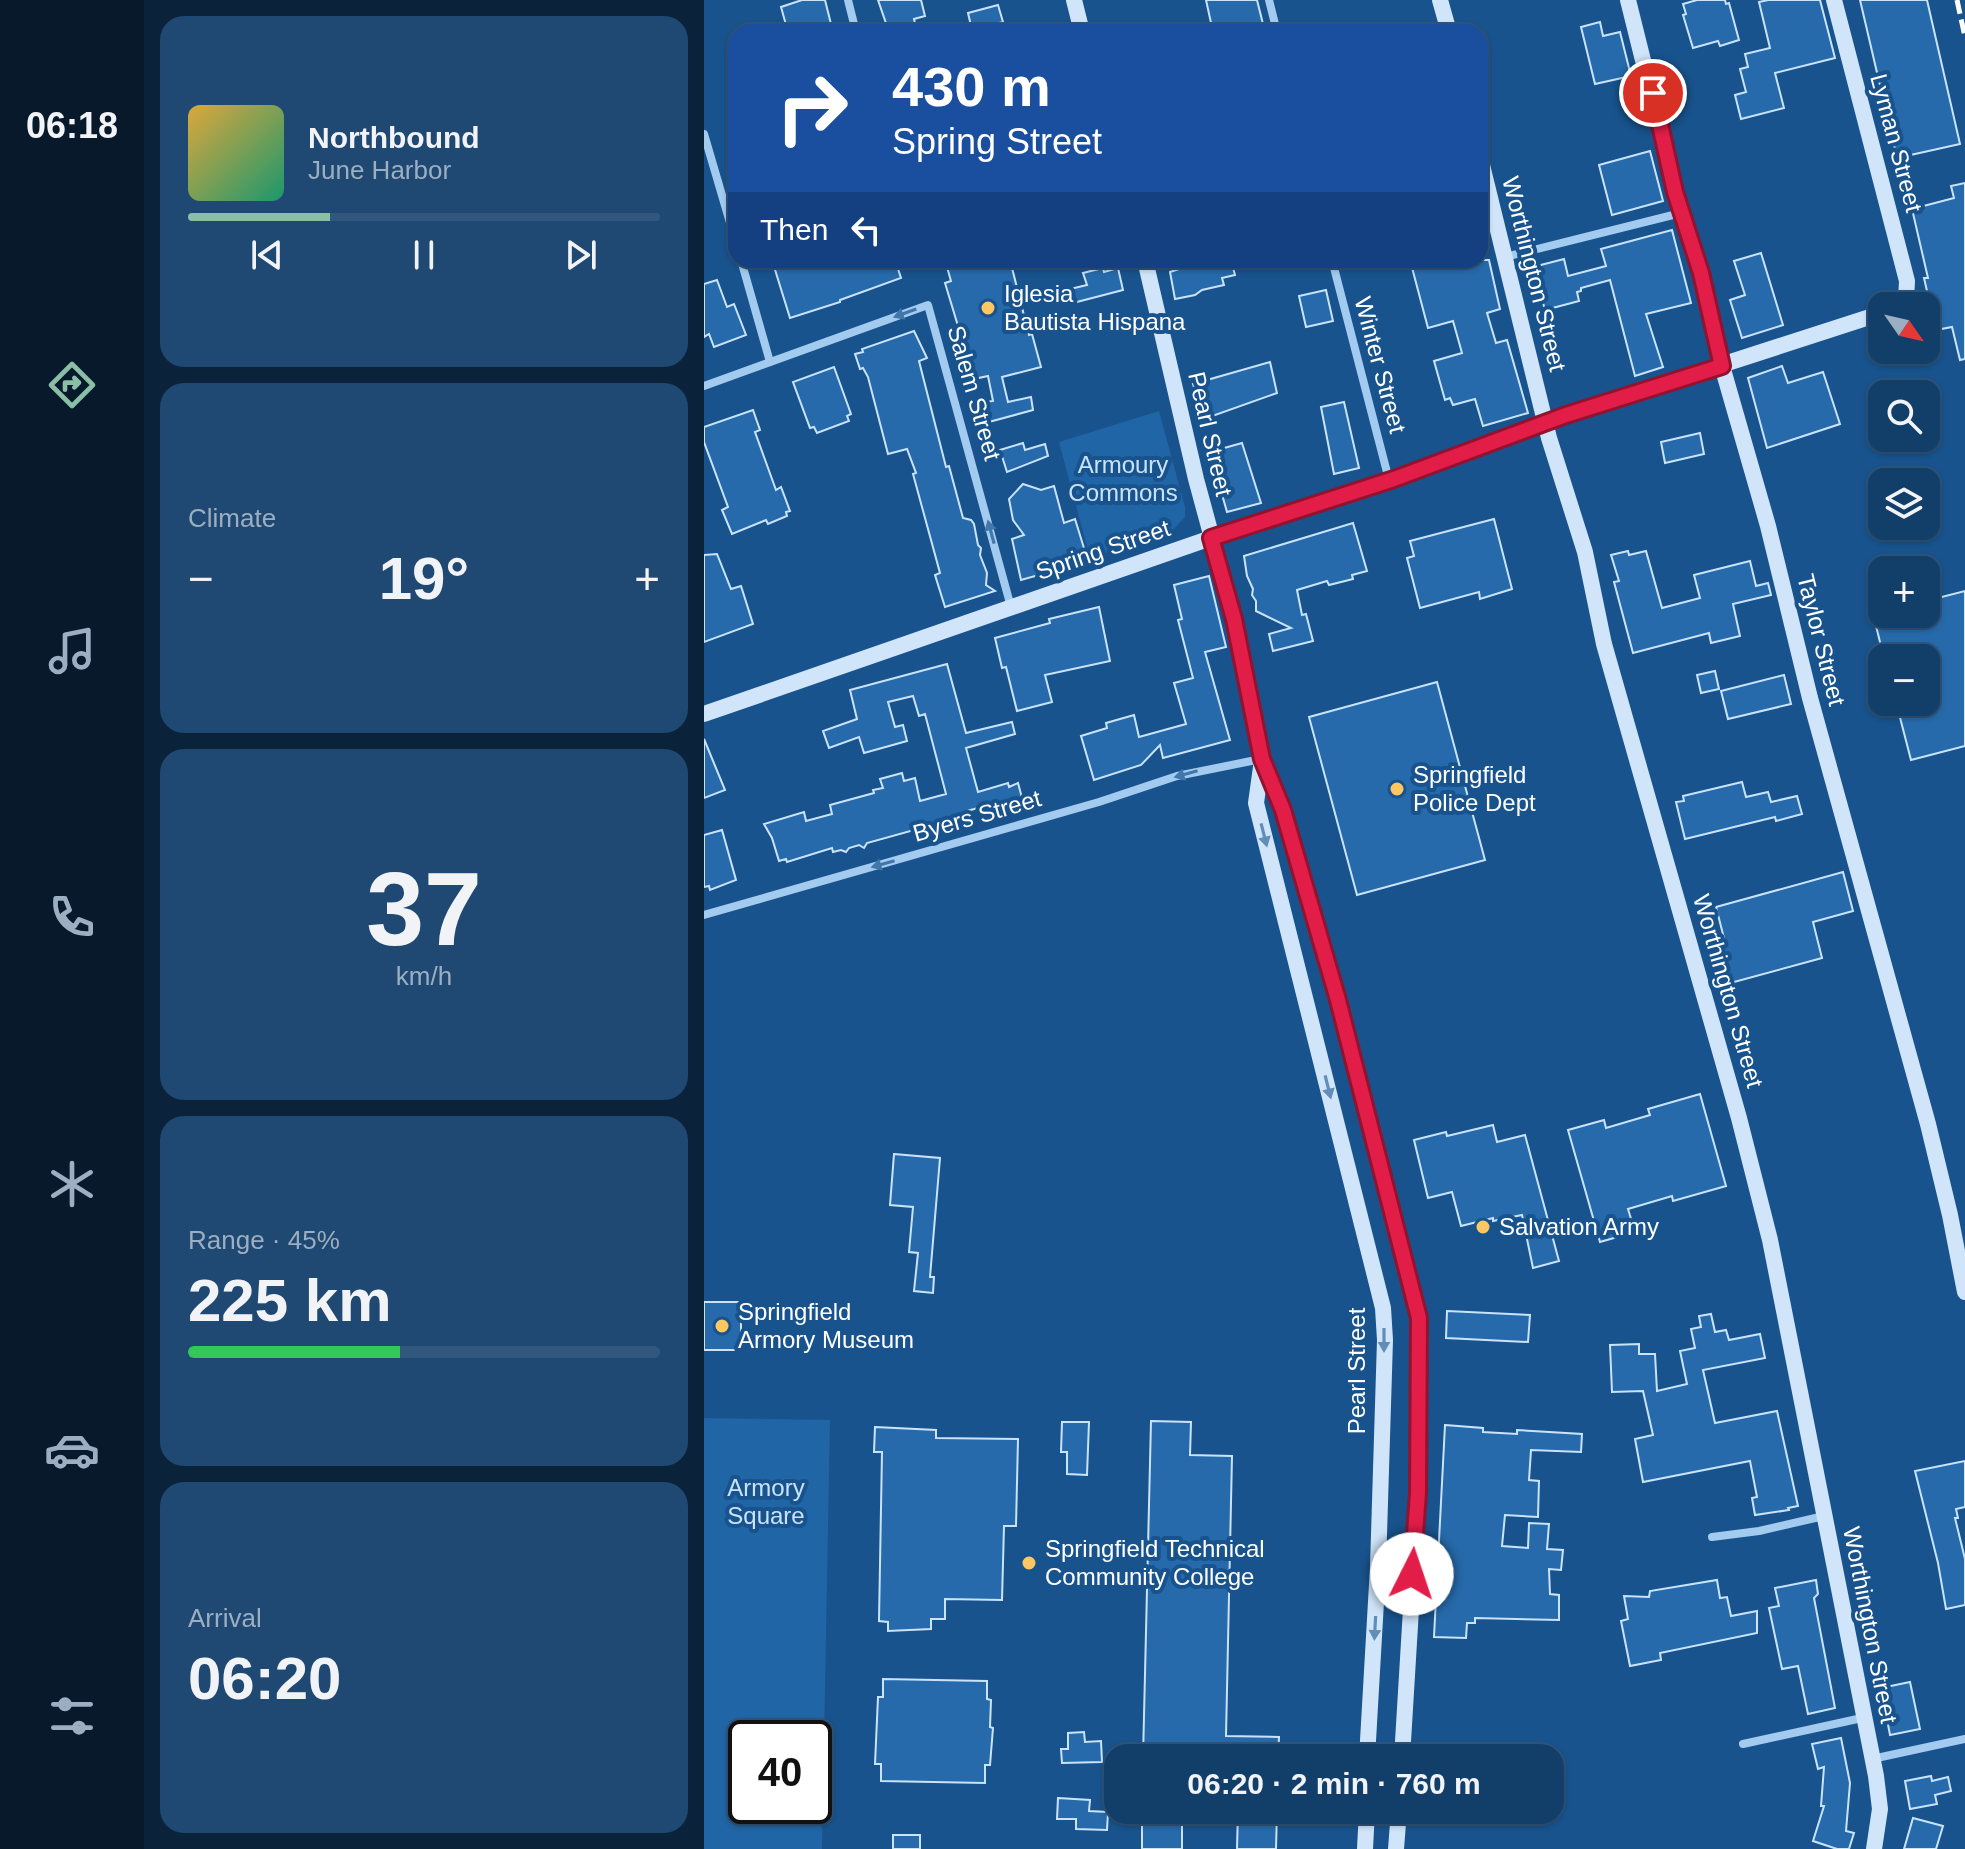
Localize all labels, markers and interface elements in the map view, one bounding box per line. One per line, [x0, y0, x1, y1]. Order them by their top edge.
text: 430 m [892, 55, 1051, 118]
icon: right [760, 56, 864, 160]
pin [1619, 59, 1687, 127]
icon: arrive [1631, 71, 1675, 115]
street label: Lyman Street [1865, 71, 1928, 215]
text: 06:18 [26, 105, 118, 146]
text: Northbound [308, 121, 480, 154]
text: Spring Street [892, 121, 1102, 162]
text: June Harbor [308, 155, 451, 185]
street label: Worthington Street [1497, 174, 1572, 374]
icon: left [844, 208, 888, 252]
text: Then [760, 213, 828, 246]
icon: previous [245, 233, 289, 277]
icon: pause [402, 233, 446, 277]
icon: next [559, 233, 603, 277]
place label: Iglesia Bautista Hispana [1004, 280, 1186, 335]
north arrow [1868, 292, 1940, 364]
map controls [1868, 292, 1940, 716]
street label: Winter Street [1349, 294, 1412, 436]
marker: Iglesia Bautista Hispana [979, 299, 997, 317]
one-way arrow [893, 308, 917, 320]
street label: Salem Street [942, 322, 1007, 464]
icon: directions [44, 357, 100, 413]
street label: Pearl Street [1183, 369, 1238, 499]
button: search [1868, 380, 1940, 452]
park label: Armoury Commons [1068, 451, 1178, 506]
button: layers [1868, 468, 1940, 540]
text: Climate [188, 503, 276, 533]
street label: Spring Street [1032, 514, 1174, 585]
one-way arrow [984, 519, 997, 543]
text: 19° [379, 545, 469, 612]
text: − [188, 554, 214, 603]
text: + [634, 554, 660, 603]
button: + [1868, 556, 1940, 628]
street label: Taylor Street [1792, 571, 1851, 709]
icon: music [44, 623, 100, 679]
button: − [1868, 644, 1940, 716]
place label: Springfield Police Dept [1413, 761, 1536, 816]
one-way arrow [1173, 768, 1197, 781]
marker: Springfield Police Dept [1388, 780, 1406, 798]
street label: Byers Street [910, 784, 1044, 847]
one-way arrow [1259, 823, 1271, 848]
text: 37 [366, 851, 482, 967]
one-way arrow [870, 859, 895, 871]
icon: phone [44, 889, 100, 945]
street label: Worthington Street [1688, 891, 1769, 1091]
text: km/h [396, 961, 452, 991]
one-way arrow [1322, 1075, 1334, 1100]
icon: climate [44, 1156, 100, 1212]
place label: Salvation Army [1499, 1213, 1659, 1240]
marker: Salvation Army [1474, 1218, 1492, 1236]
text: Range · 45% [188, 1225, 340, 1255]
text: 225 km [188, 1267, 392, 1334]
place label: Springfield Armory Museum [738, 1298, 914, 1353]
street label: Pearl Street [1343, 1307, 1370, 1434]
marker: Springfield Armory Museum [713, 1317, 731, 1335]
one-way arrow [1378, 1328, 1391, 1353]
icon: car [44, 1422, 100, 1478]
park label: Armory Square [727, 1474, 805, 1529]
street label: Worthington Street [1838, 1524, 1903, 1726]
position arrow [1370, 1532, 1454, 1616]
place label: Springfield Technical Community College [1045, 1535, 1265, 1590]
marker: Springfield Technical Community College [1020, 1554, 1038, 1572]
text: Arrival [188, 1603, 262, 1633]
one-way arrow [1368, 1616, 1381, 1641]
text: 06:20 [188, 1645, 341, 1712]
icon: filters [44, 1688, 100, 1744]
speed limit sign: 40 [728, 1720, 832, 1824]
text: 06:20 · 2 min · 760 m [1187, 1767, 1481, 1800]

